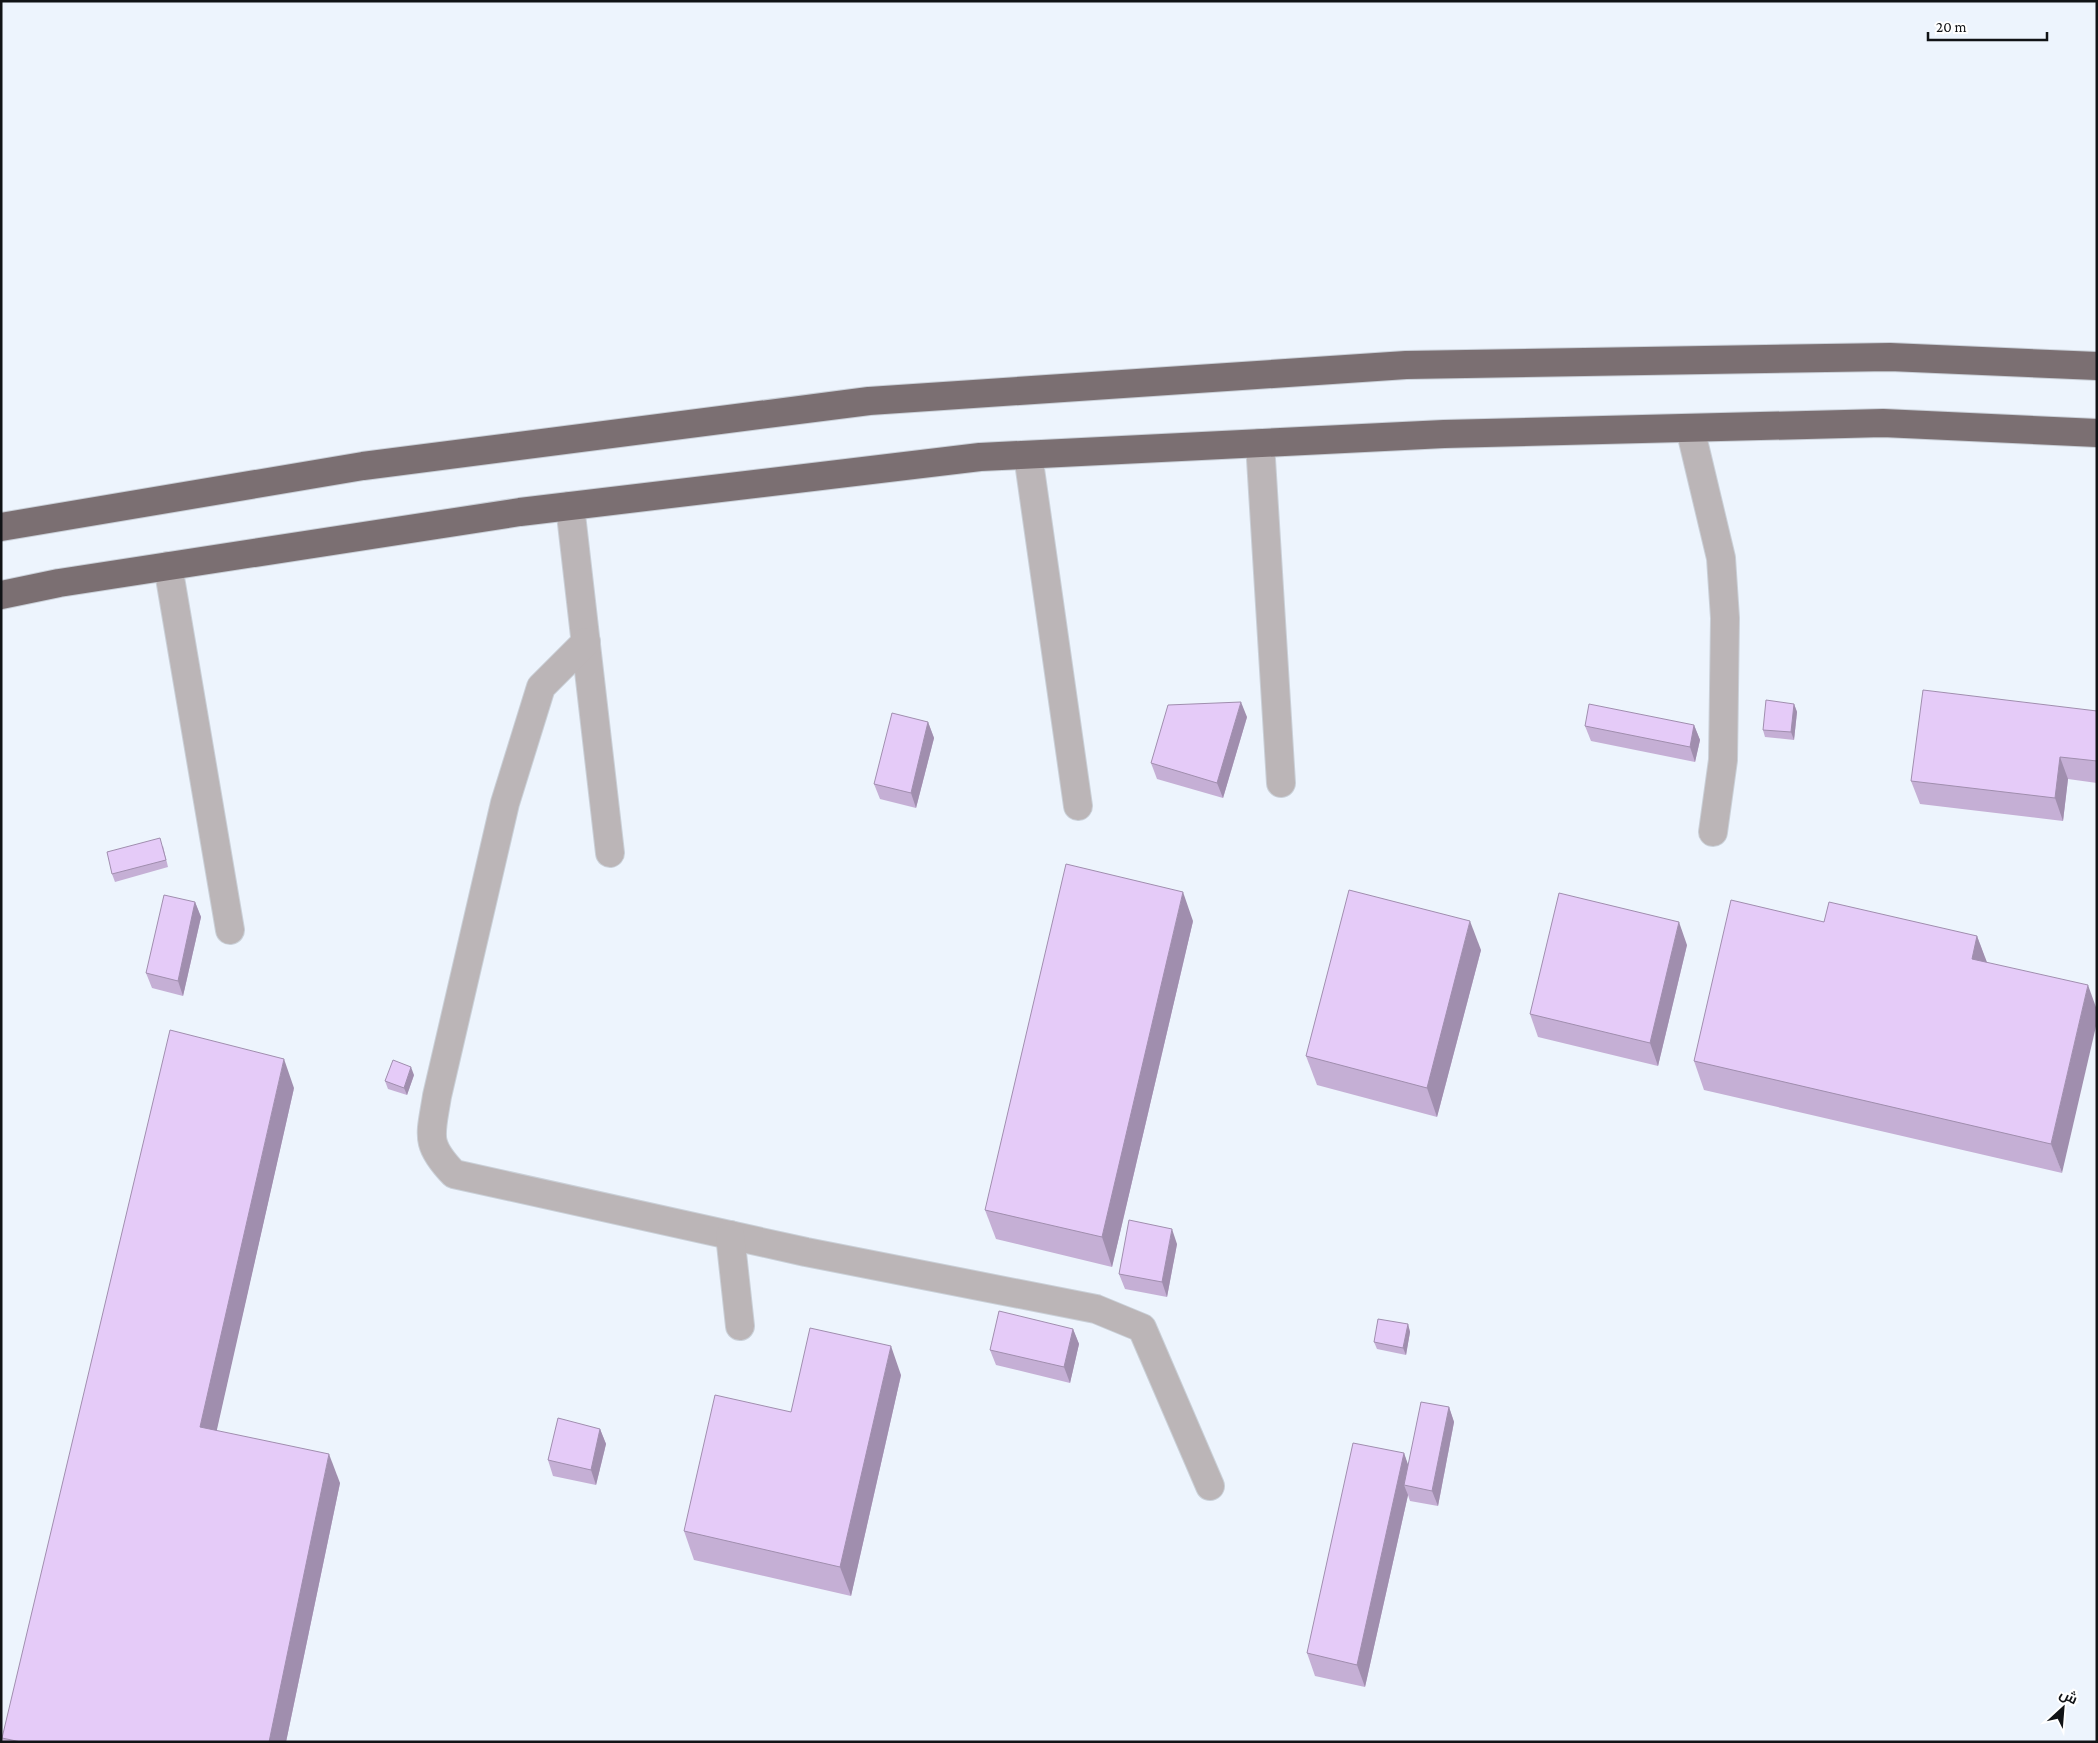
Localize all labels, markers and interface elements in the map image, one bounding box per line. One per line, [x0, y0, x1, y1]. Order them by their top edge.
scale bar [1928, 10, 2047, 42]
text: 20 m [1936, 19, 1967, 35]
north arrow [2038, 1683, 2088, 1733]
text: ش [2057, 1685, 2080, 1708]

